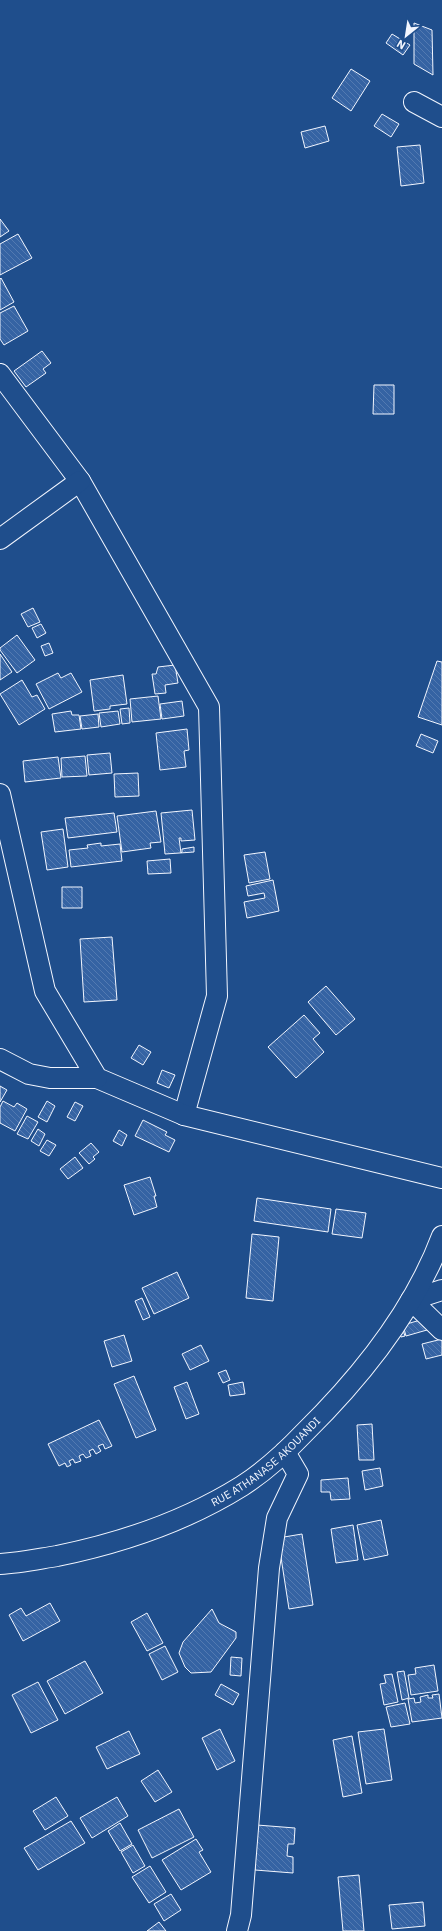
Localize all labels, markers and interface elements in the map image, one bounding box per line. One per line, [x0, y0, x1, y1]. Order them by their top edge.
north arrow [386, 16, 426, 56]
text: N [394, 37, 408, 53]
street label: RUE ATHANASE AKOUANDI [209, 1414, 323, 1509]

